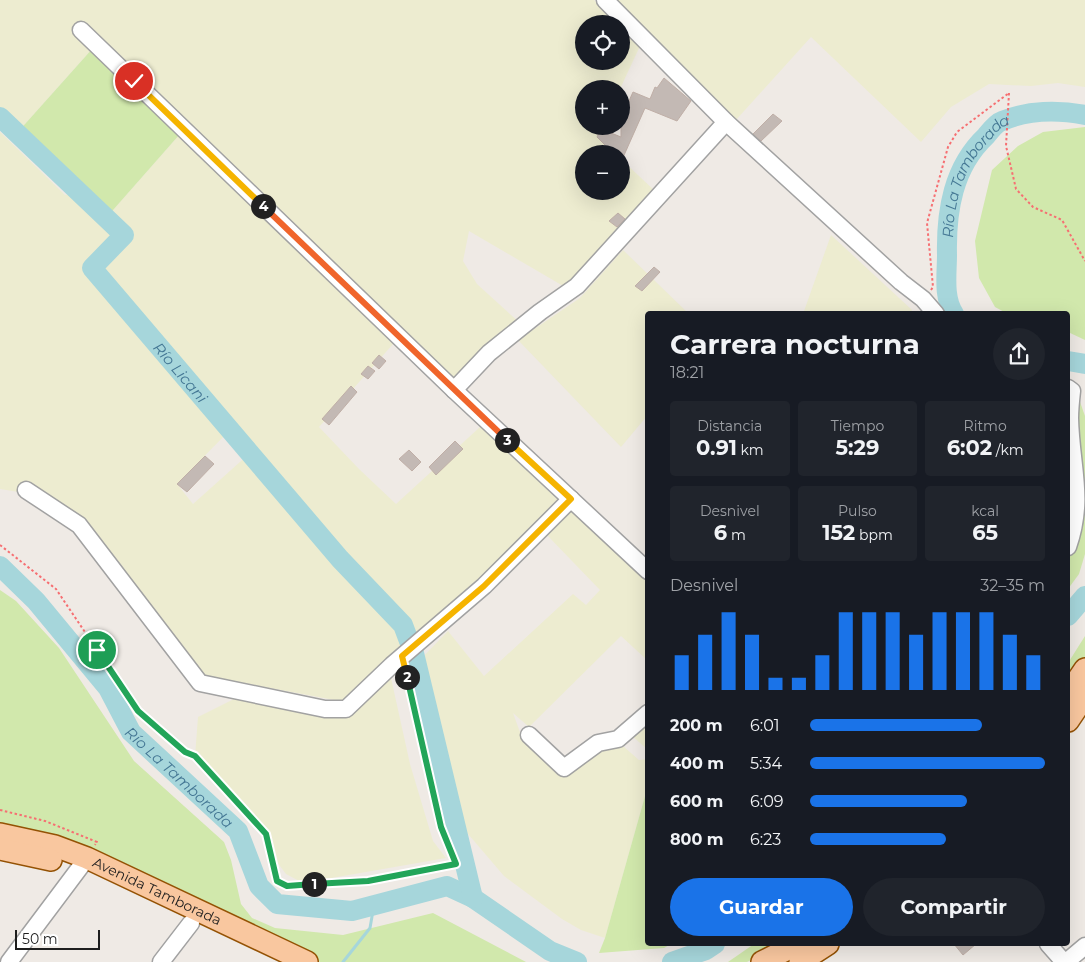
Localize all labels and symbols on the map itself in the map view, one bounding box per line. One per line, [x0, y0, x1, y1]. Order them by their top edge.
pin [113, 60, 155, 102]
water label: Río La Tamborada [938, 110, 1012, 238]
pin: 4 [250, 194, 276, 218]
water label: Río Licani [150, 338, 213, 407]
pin: 3 [494, 428, 520, 452]
pin [76, 629, 118, 671]
pin: 2 [394, 664, 420, 690]
water label: Río La Tamborada [121, 722, 238, 832]
street label: Avenida Tamborada [90, 853, 224, 929]
pin: 1 [302, 872, 326, 896]
scale bar [15, 927, 100, 950]

